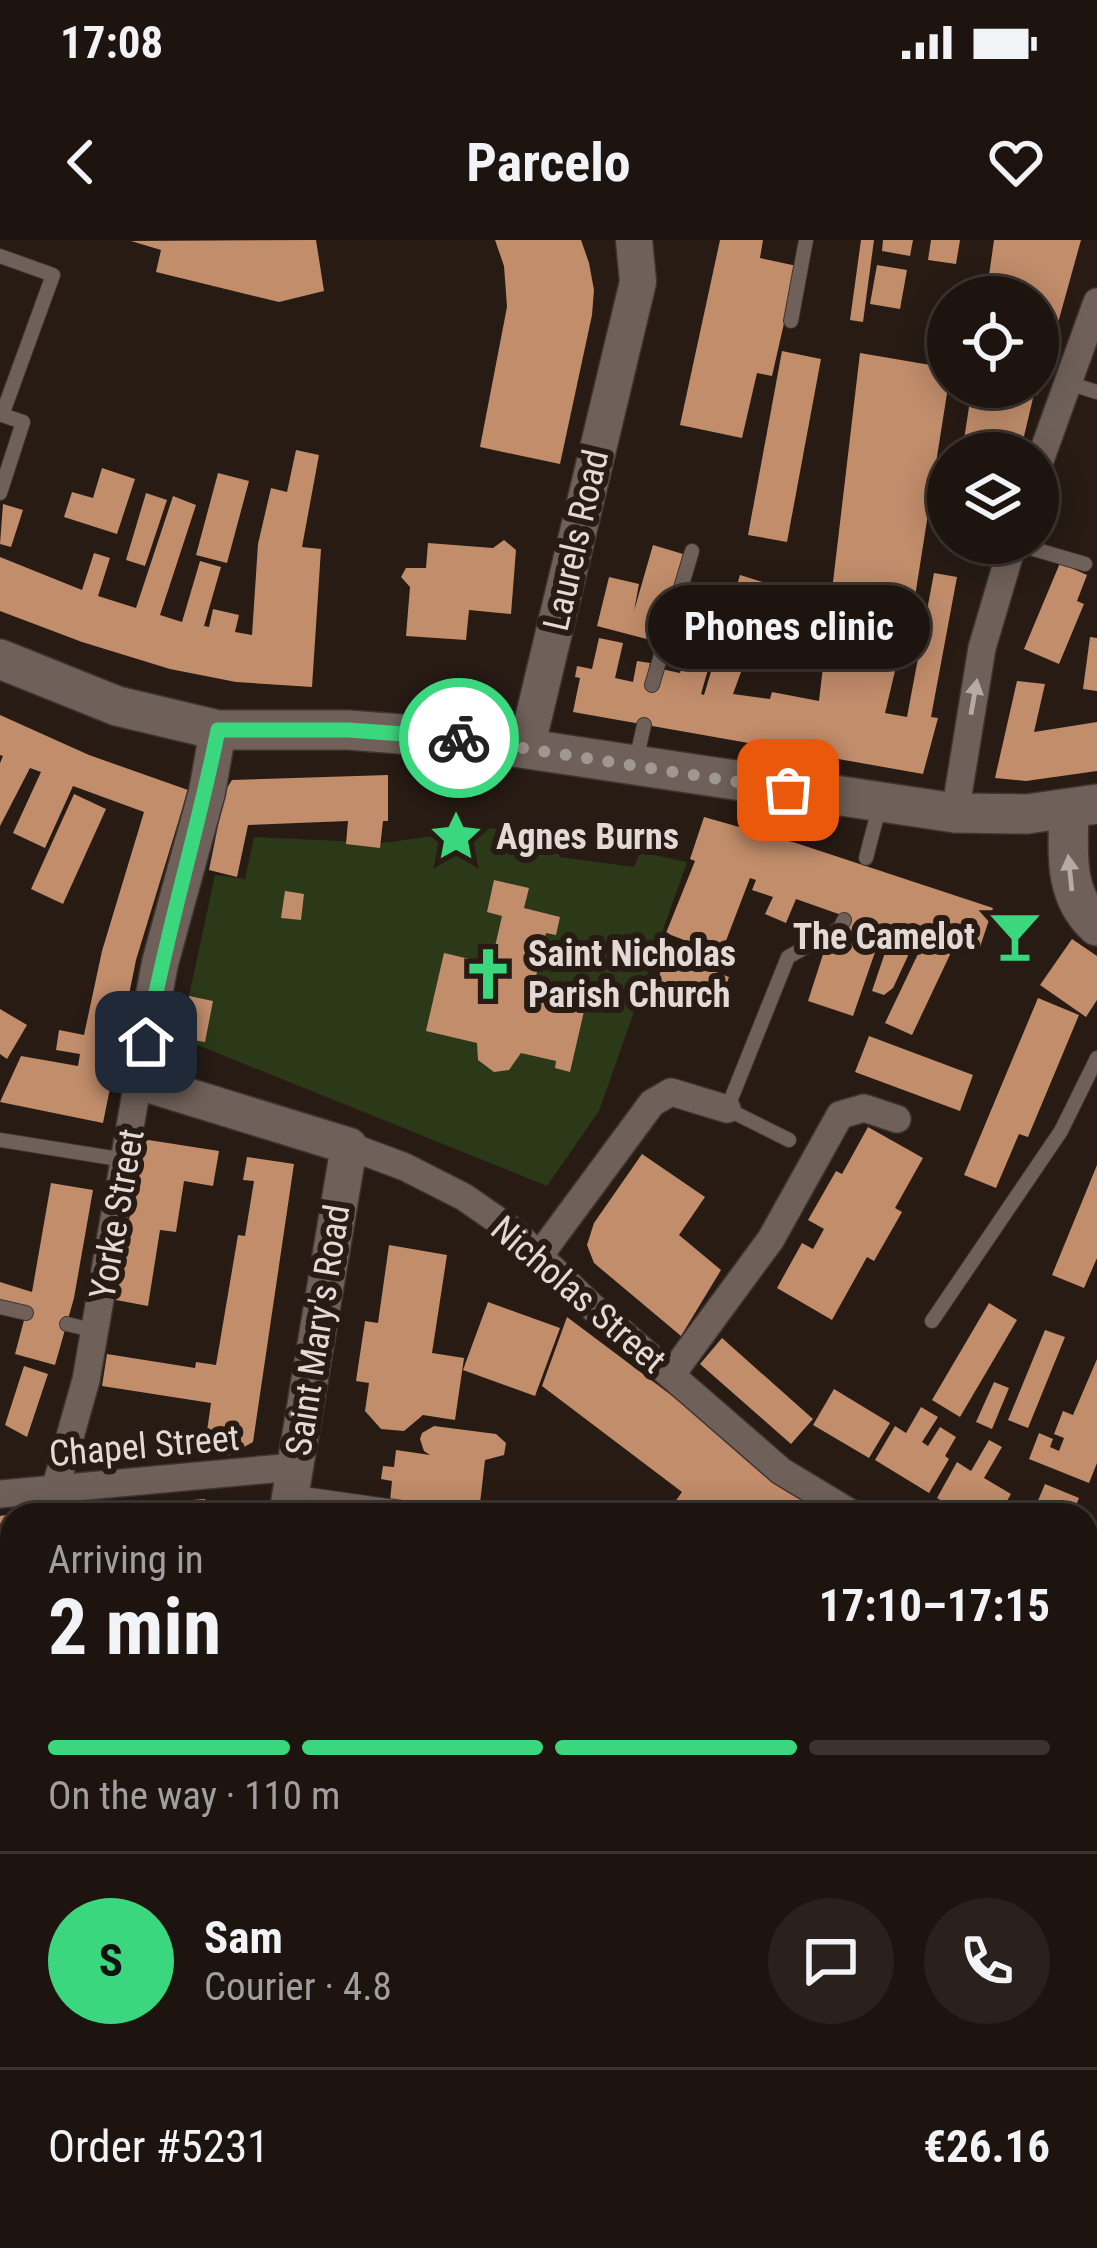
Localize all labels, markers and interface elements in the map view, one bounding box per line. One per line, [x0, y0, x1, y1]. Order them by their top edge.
text: 17:08 [60, 16, 163, 69]
icon: back [48, 129, 114, 195]
icon: heart [983, 129, 1049, 195]
text: Parcelo [466, 131, 631, 194]
map controls [927, 276, 1059, 564]
button: locate [927, 276, 1059, 408]
button: layers [927, 432, 1059, 564]
street label: Laurels Road [535, 446, 617, 635]
callout: Phones clinic [647, 586, 929, 670]
text: Phones clinic [684, 604, 894, 650]
courier [399, 678, 519, 798]
one-way arrow [964, 678, 983, 715]
icon: bike [426, 705, 492, 771]
pin [737, 739, 839, 841]
icon: bag [755, 757, 821, 823]
place icon: Agnes Burns [427, 807, 485, 865]
place label: Agnes Burns [496, 816, 679, 858]
one-way arrow [1060, 853, 1079, 891]
bar icon: The Camelot [986, 907, 1044, 965]
place label: The Camelot [793, 916, 975, 958]
place label: Saint Nicholas Parish Church [528, 933, 736, 1016]
church icon: Saint Nicholas Parish Church [459, 945, 517, 1003]
pin [95, 991, 197, 1093]
icon: home [113, 1009, 179, 1075]
street label: Yorke Street [81, 1126, 153, 1303]
street label: Saint Mary's Road [277, 1202, 359, 1459]
street label: Nicholas Street [483, 1208, 674, 1382]
street label: Chapel Street [47, 1417, 241, 1475]
text: Arriving in [48, 1537, 204, 1583]
text: 17:10–17:15 [819, 1579, 1050, 1632]
text: 2 min [48, 1582, 221, 1673]
text: On the way · 110 m [48, 1773, 340, 1819]
button: chat [768, 1898, 894, 2024]
button: phone [924, 1898, 1050, 2024]
text: Sam [204, 1911, 283, 1964]
text: S [99, 1934, 123, 1987]
text: Courier · 4.8 [204, 1964, 392, 2010]
text: Order #5231 [48, 2120, 269, 2173]
text: €26.16 [923, 2120, 1050, 2173]

